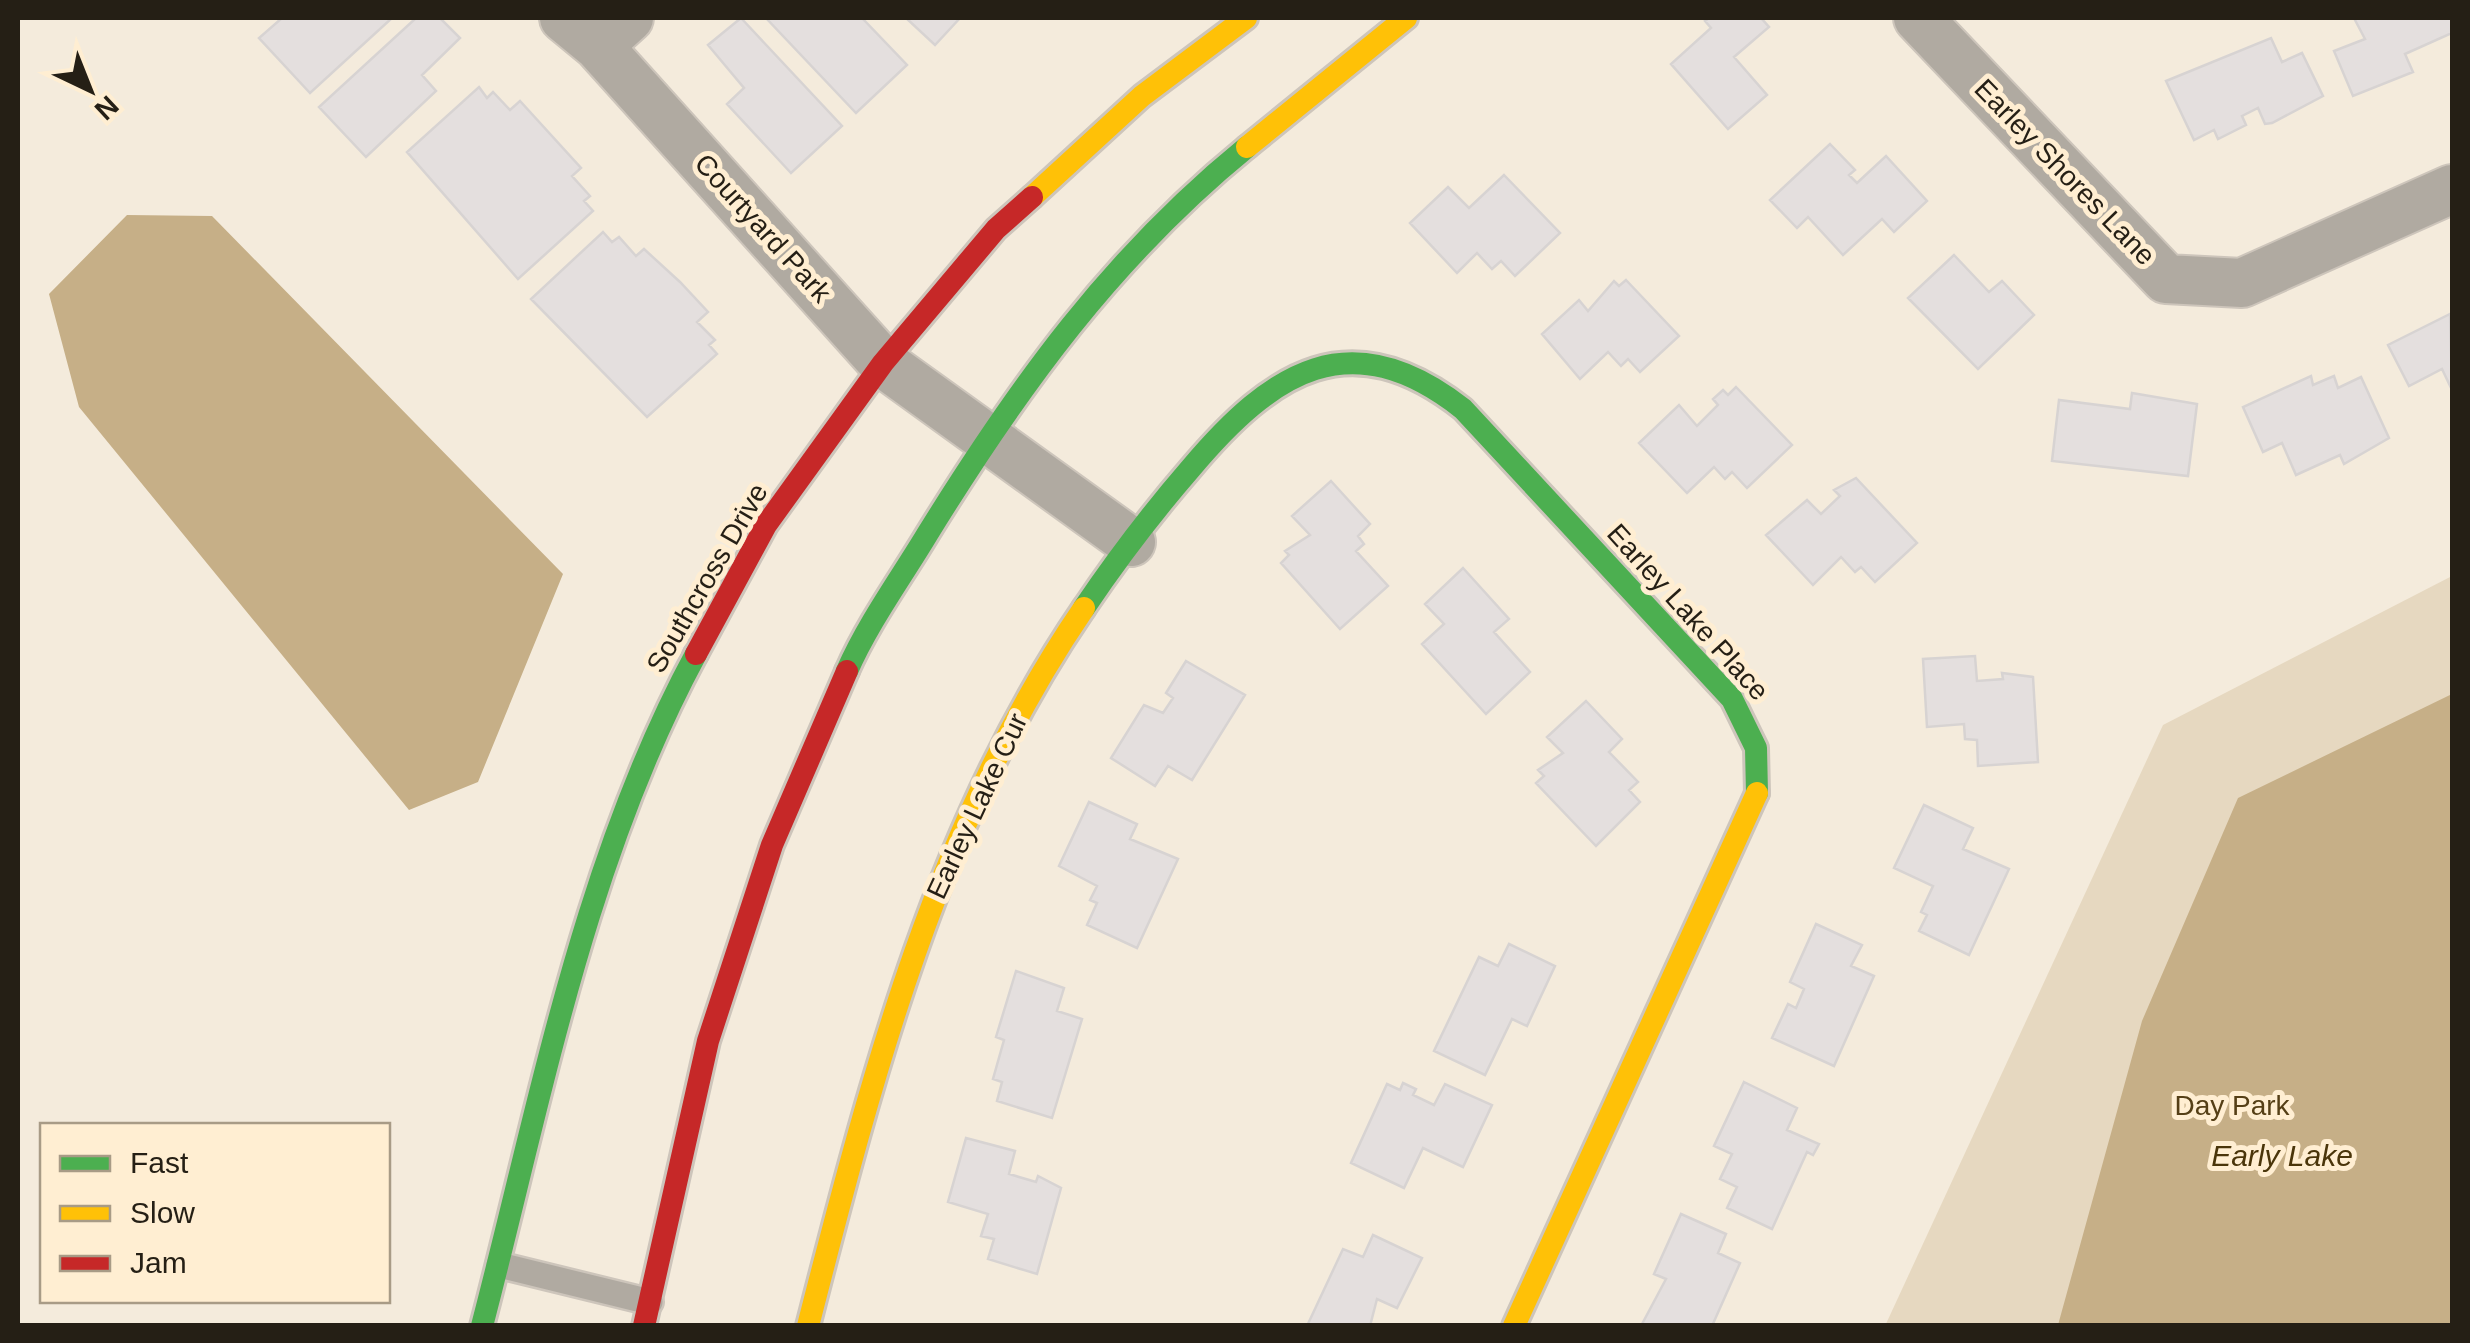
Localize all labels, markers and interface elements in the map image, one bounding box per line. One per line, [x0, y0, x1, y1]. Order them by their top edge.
north arrow [40, 40, 140, 140]
street label: Earley Shores Lane [1968, 73, 2162, 271]
text: N [89, 90, 125, 126]
street label: Courtyard Park [688, 148, 838, 309]
street label: Southcross Drive [640, 478, 774, 678]
street label: Earley Lake Place [1601, 518, 1775, 706]
street label: Earley Lake Cur [921, 708, 1033, 904]
park label: Day Park [2174, 1090, 2291, 1121]
legend [40, 1123, 390, 1303]
water label: Early Lake [2211, 1139, 2353, 1172]
text: Fast [130, 1146, 189, 1179]
text: Slow [130, 1196, 195, 1229]
text: Jam [130, 1246, 187, 1279]

